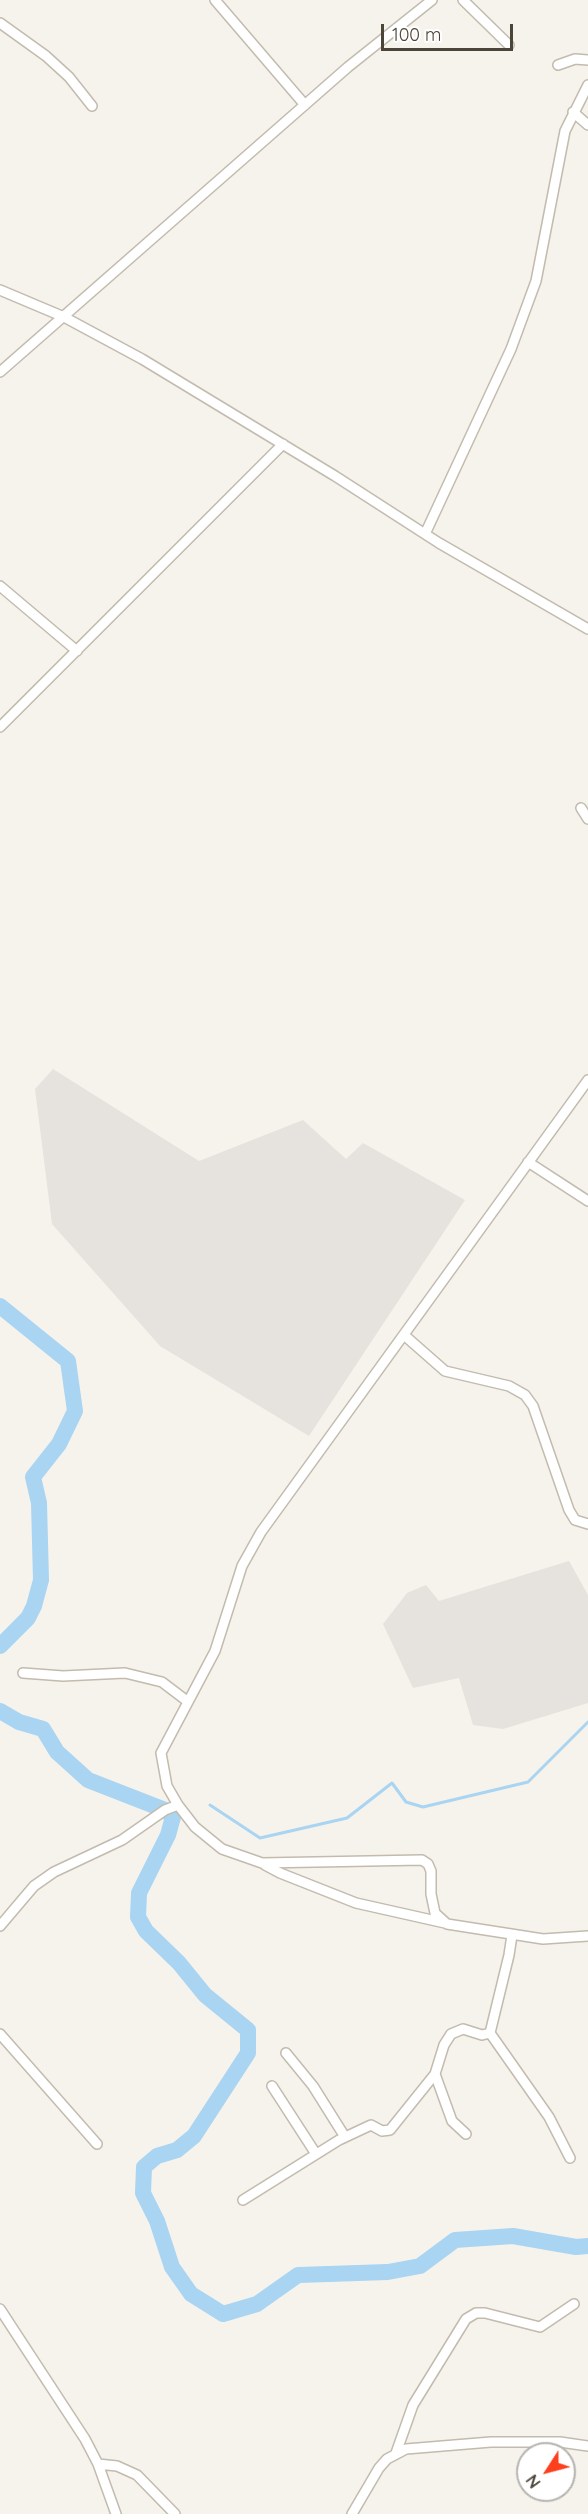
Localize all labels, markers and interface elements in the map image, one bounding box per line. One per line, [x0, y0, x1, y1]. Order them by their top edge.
scale bar [384, 12, 516, 50]
text: 100 m [392, 23, 441, 46]
north arrow [516, 2442, 576, 2502]
text: N [522, 2471, 545, 2492]

